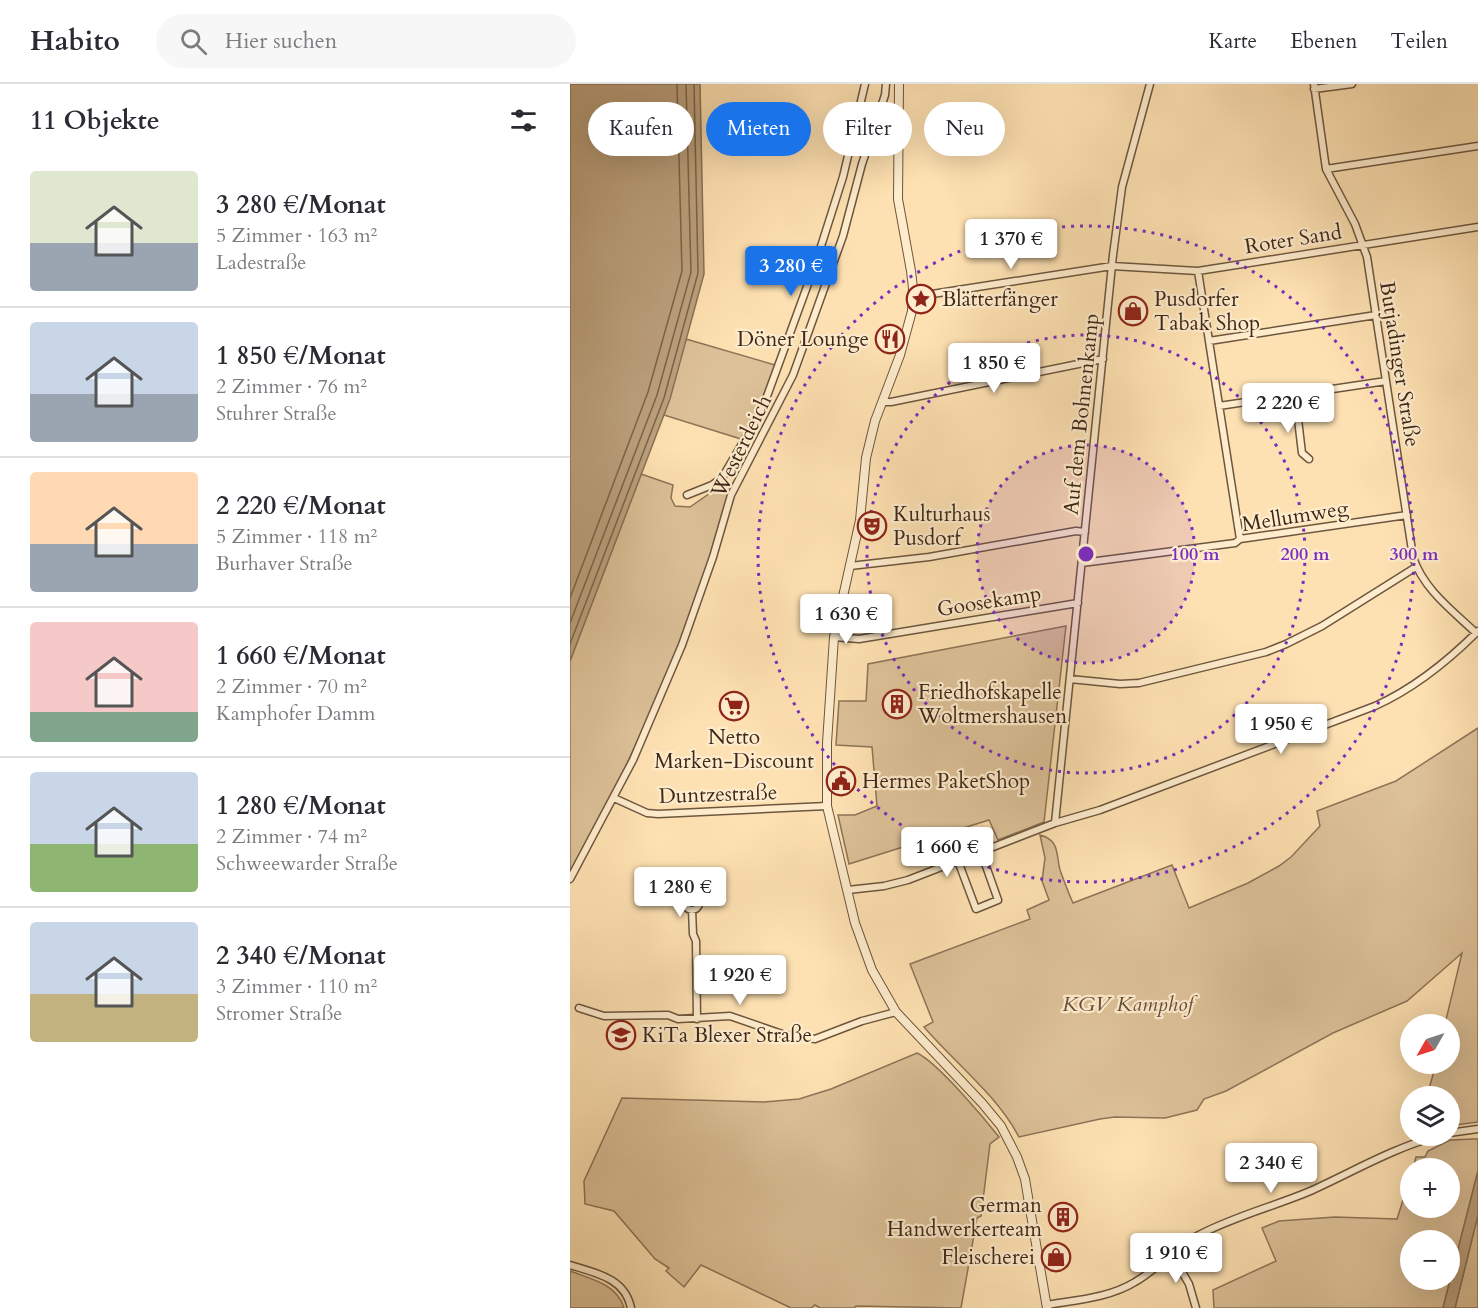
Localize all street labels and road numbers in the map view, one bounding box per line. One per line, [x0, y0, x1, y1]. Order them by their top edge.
street label: Roter Sand [1242, 217, 1344, 261]
street label: Butjadinger Straße [1372, 279, 1427, 449]
street label: Auf dem Bohnenkamp [1056, 312, 1106, 516]
street label: Westerdeich [704, 389, 779, 503]
street label: Mellumweg [1240, 494, 1351, 539]
street label: Goosekamp [935, 579, 1043, 624]
street label: Duntzestraße [658, 778, 778, 811]

